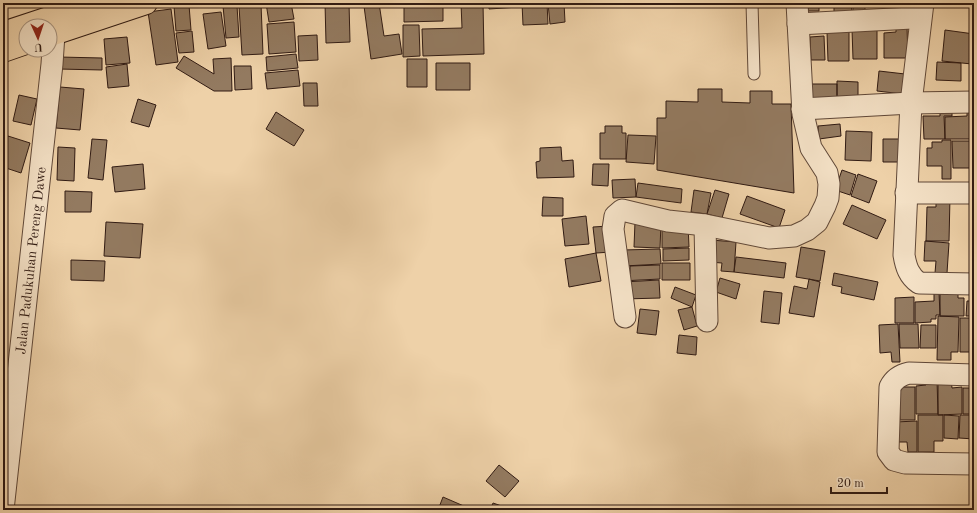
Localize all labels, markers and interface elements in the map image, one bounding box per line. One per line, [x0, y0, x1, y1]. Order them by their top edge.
north arrow [18, 18, 58, 58]
text: U [34, 41, 43, 52]
street label: Jalan Padukuhan Pereng Dawe [14, 166, 49, 355]
scale bar [831, 469, 887, 495]
text: 20 m [837, 478, 864, 490]

